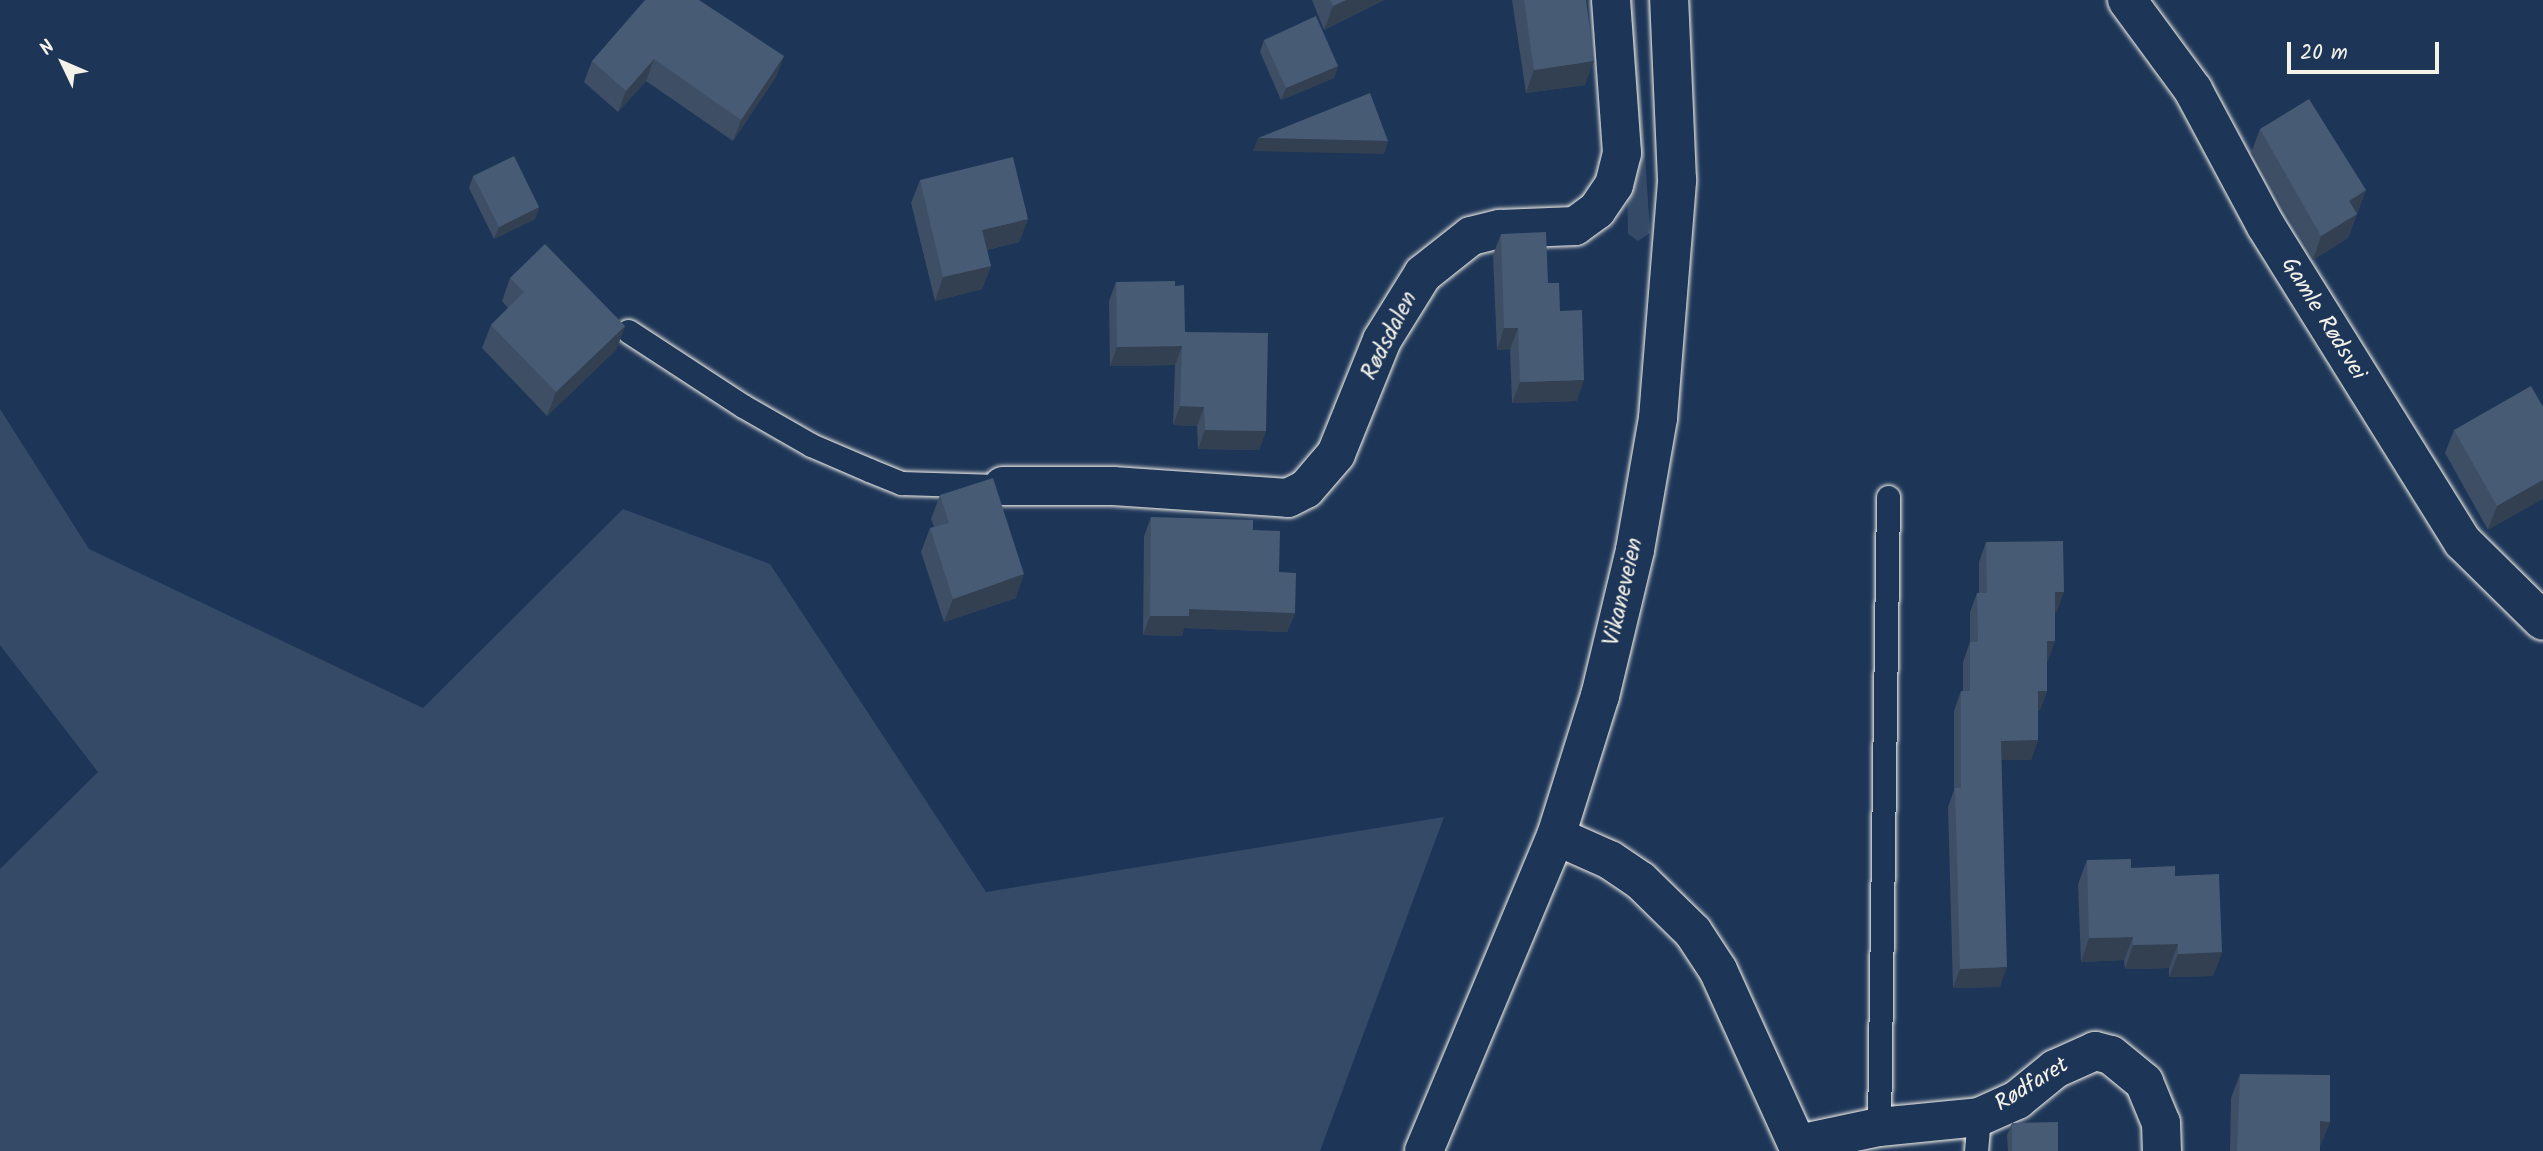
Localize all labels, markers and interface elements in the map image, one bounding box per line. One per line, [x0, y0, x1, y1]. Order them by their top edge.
north arrow [28, 28, 98, 98]
scale bar [2291, 28, 2443, 72]
text: N [33, 34, 63, 63]
text: 20 m [2300, 37, 2348, 70]
street label: Gamle Rødsvei [2274, 253, 2372, 385]
street label: Rødsdalen [1356, 287, 1424, 385]
street label: Vikaneveien [1598, 535, 1650, 649]
street label: Rødfaret [1990, 1052, 2074, 1118]

